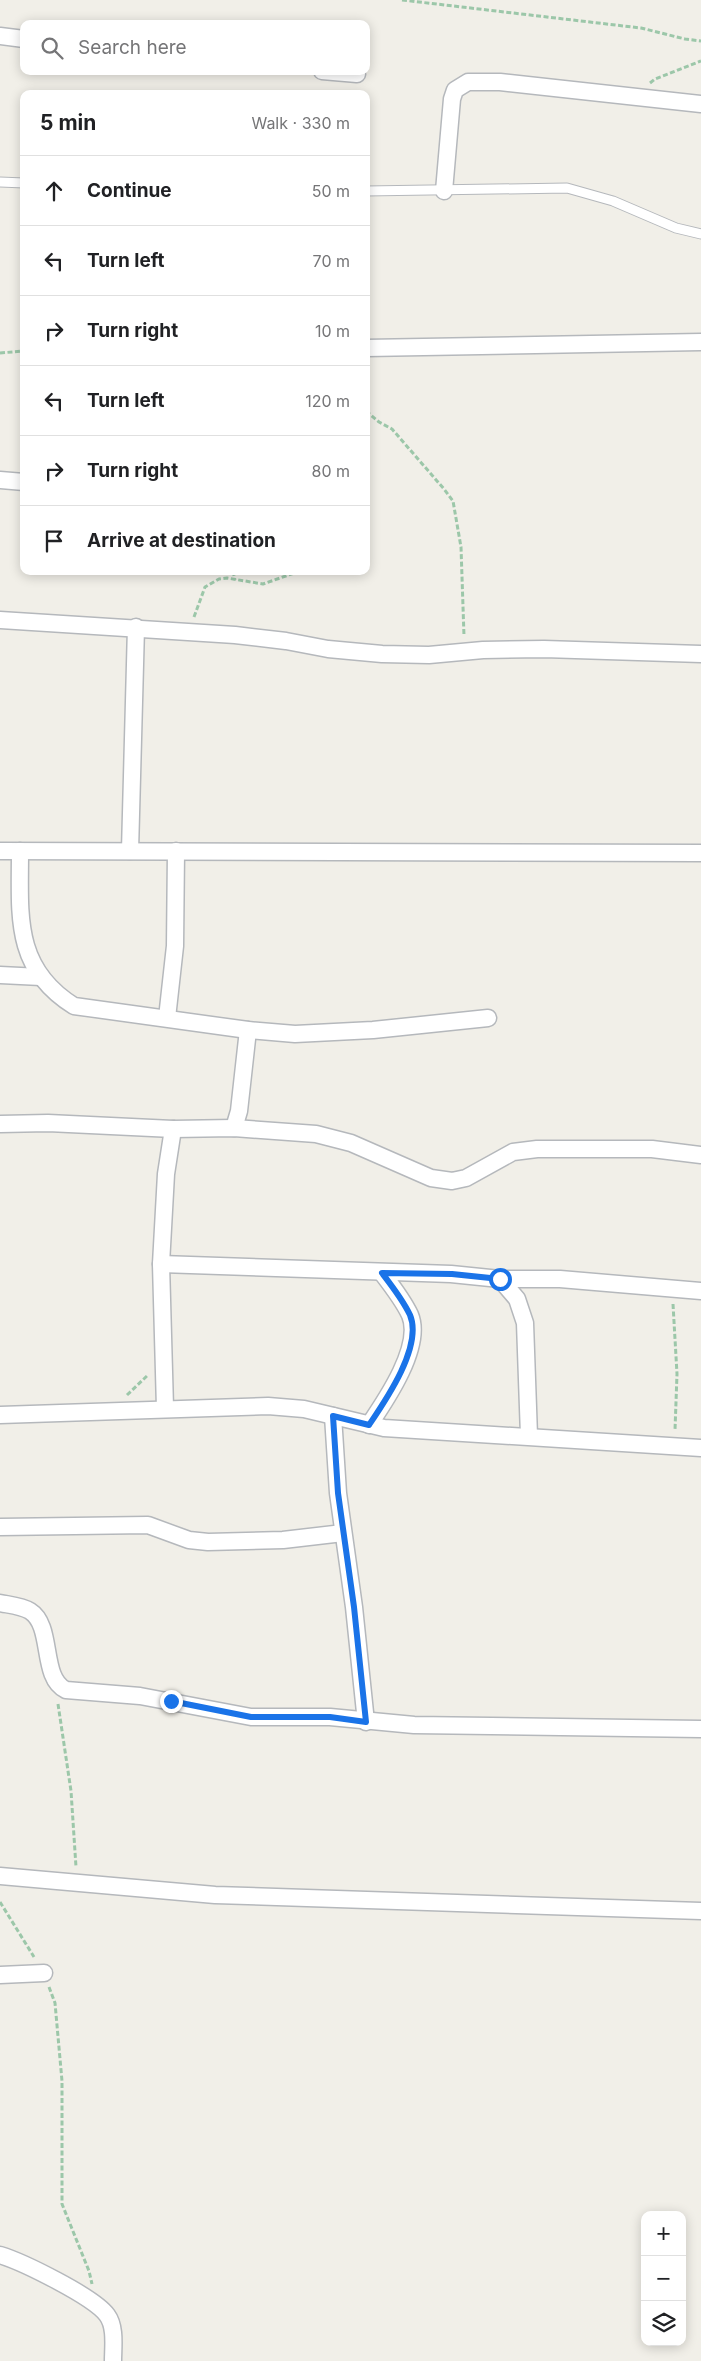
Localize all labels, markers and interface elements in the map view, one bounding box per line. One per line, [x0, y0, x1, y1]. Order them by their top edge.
search box [20, 20, 370, 75]
icon: search [38, 34, 66, 62]
text: Search here [78, 36, 187, 59]
text: 5 min [40, 110, 96, 135]
text: Walk · 330 m [251, 113, 350, 133]
icon: ahead [40, 177, 68, 205]
text: Continue [87, 179, 172, 202]
text: 50 m [312, 181, 350, 201]
icon: left [40, 247, 68, 275]
text: Turn left [87, 249, 165, 272]
text: 70 m [313, 251, 350, 271]
icon: right [40, 317, 68, 345]
text: Turn right [87, 319, 178, 342]
text: 10 m [315, 321, 350, 341]
icon: left [40, 387, 68, 415]
text: Turn left [87, 389, 165, 412]
text: 120 m [305, 391, 350, 411]
icon: right [40, 457, 68, 485]
text: Turn right [87, 459, 178, 482]
text: 80 m [311, 461, 350, 481]
icon: arrive [40, 527, 68, 555]
text: Arrive at destination [87, 529, 276, 552]
route start [489, 1268, 512, 1291]
route end [160, 1690, 183, 1713]
map controls [641, 2211, 686, 2346]
button: + [641, 2211, 686, 2256]
button: − [641, 2256, 686, 2301]
button: layers [641, 2301, 686, 2346]

